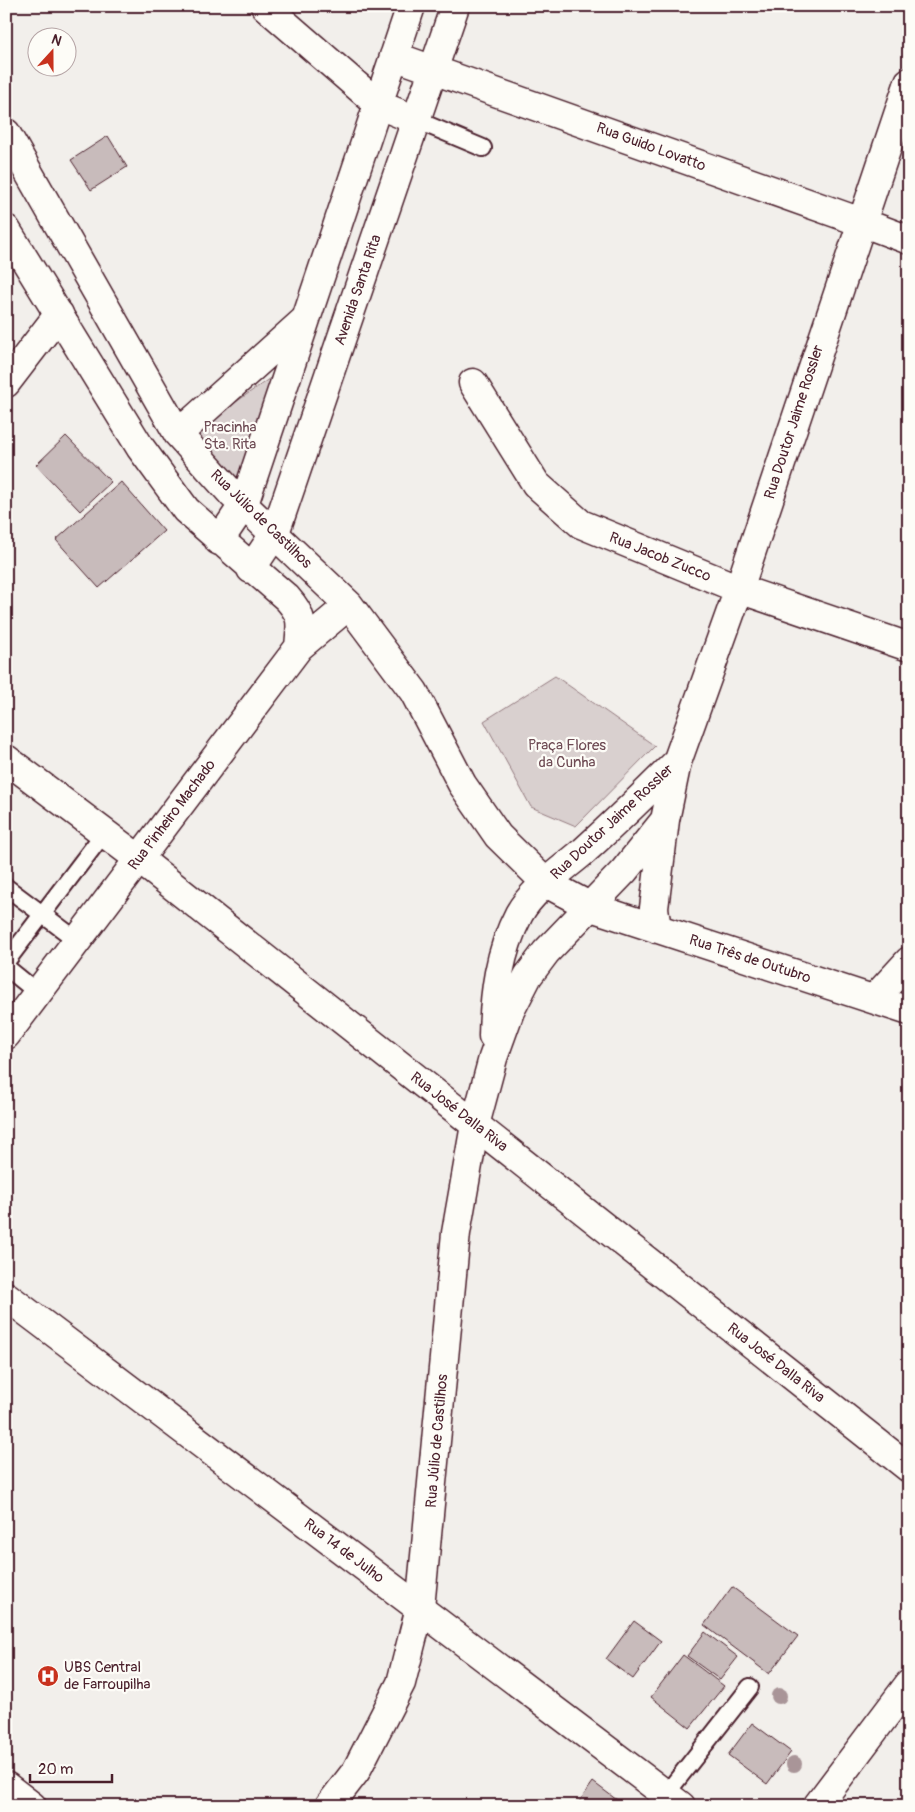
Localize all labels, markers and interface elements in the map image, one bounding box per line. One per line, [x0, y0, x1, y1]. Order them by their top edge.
north arrow [28, 28, 78, 78]
text: N [49, 31, 64, 50]
street label: Rua Guido Lovatto [594, 118, 708, 176]
street label: Avenida Santa Rita [330, 232, 386, 348]
street label: Rua Doutor Jaime Rossler [760, 342, 828, 502]
park label: Pracinha Sta. Rita [204, 418, 256, 454]
street label: Rua Júlio de Castilhos [206, 466, 316, 573]
street label: Rua Jacob Zucco [606, 528, 714, 586]
park label: Praça Flores da Cunha [528, 736, 606, 772]
street label: Rua Pinheiro Machado [124, 756, 220, 874]
street label: Rua Doutor Jaime Rossler [547, 760, 678, 884]
street label: Rua Três de Outubro [687, 930, 813, 988]
street label: Rua José Dalla Riva [406, 1068, 512, 1156]
street label: Rua José Dalla Riva [723, 1319, 829, 1407]
street label: Rua Júlio de Castilhos [422, 1373, 452, 1509]
street label: Rua 14 de Julho [300, 1515, 388, 1587]
place label: UBS Central de Farroupilha [64, 1658, 151, 1694]
hospital icon: UBS Central de Farroupilha [36, 1664, 60, 1688]
scale bar [30, 1752, 112, 1784]
text: 20 m [38, 1760, 73, 1779]

